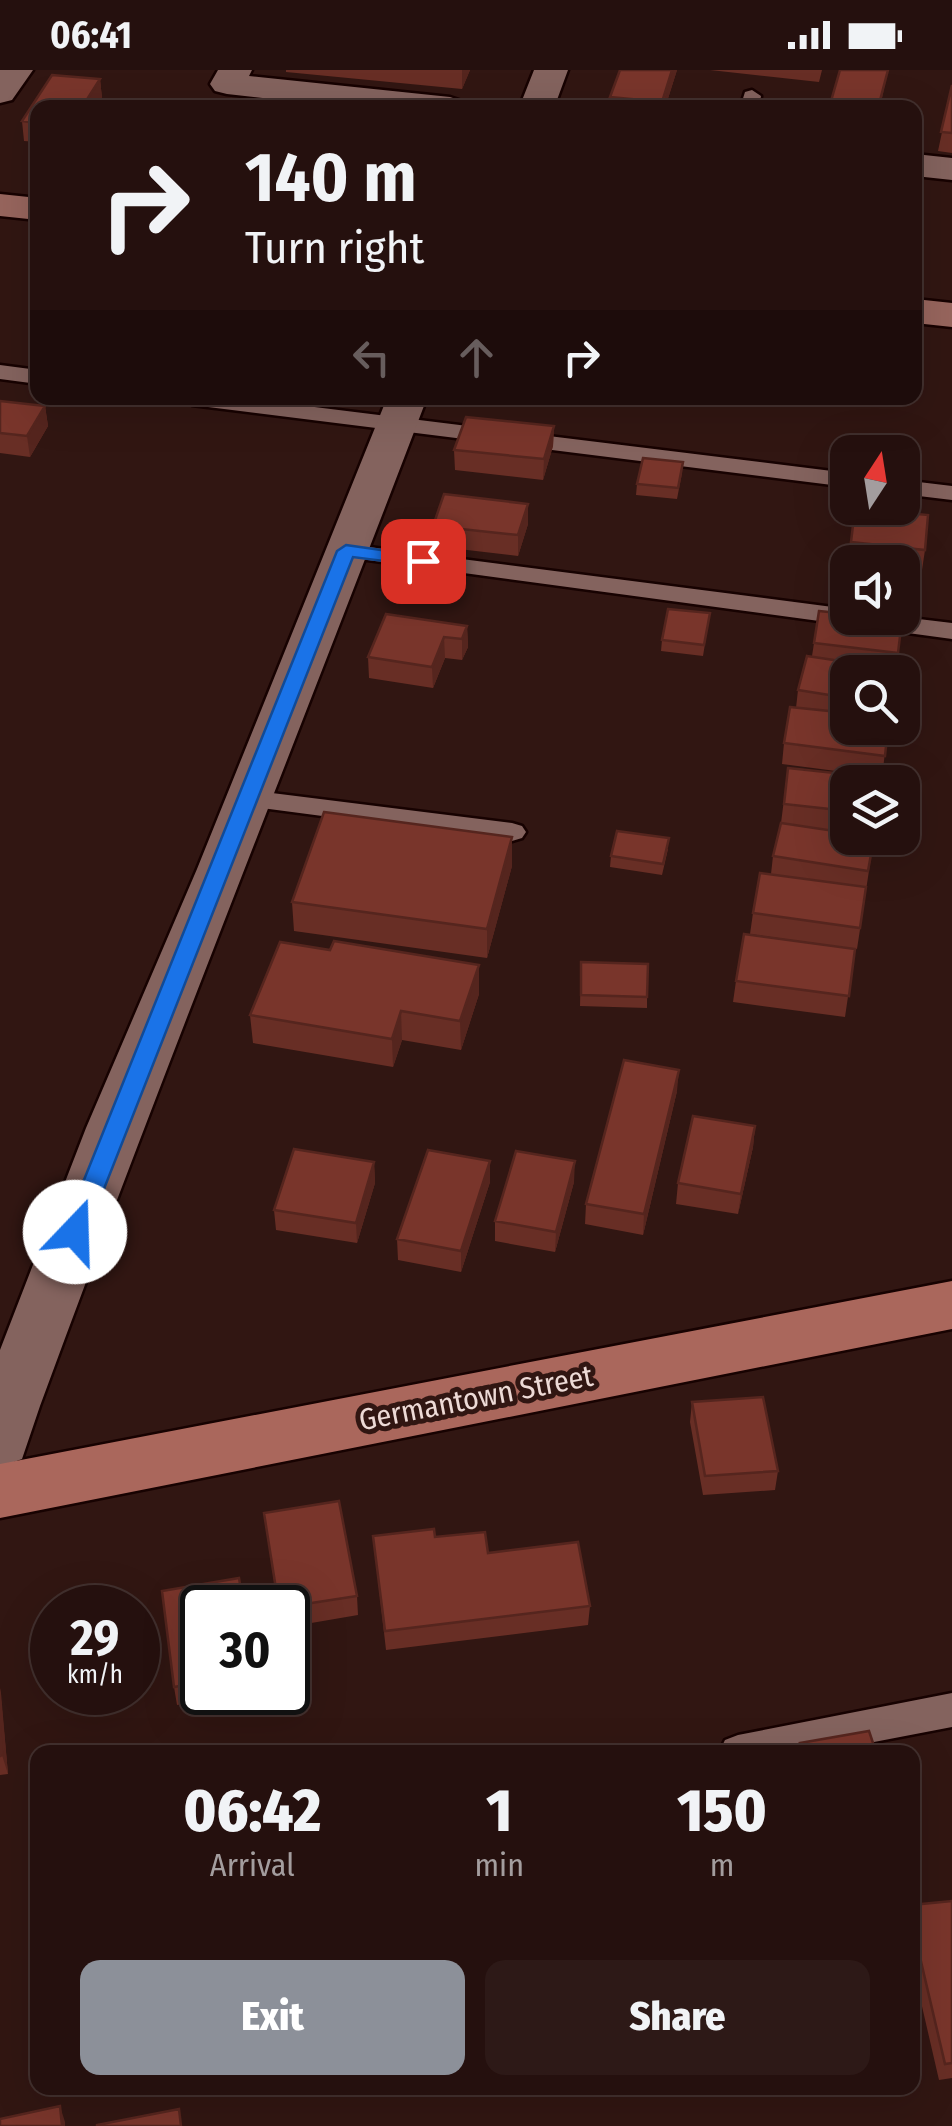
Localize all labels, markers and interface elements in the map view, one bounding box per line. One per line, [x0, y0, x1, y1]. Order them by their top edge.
text: 06:41 [50, 12, 132, 58]
text: 140 m [245, 136, 417, 220]
icon: right [80, 140, 210, 270]
text: Turn right [245, 221, 424, 275]
icon: left [344, 330, 399, 385]
icon: ahead [449, 330, 504, 385]
icon: right [554, 330, 609, 385]
north arrow [830, 435, 920, 525]
map controls [830, 435, 920, 855]
pin [381, 519, 466, 604]
icon: arrive [396, 534, 451, 589]
button: sound [830, 545, 920, 635]
button: search [830, 655, 920, 745]
button: layers [830, 765, 920, 855]
position arrow [23, 1180, 127, 1284]
street label: Germantown Street [356, 1358, 596, 1438]
speed limit sign: 30 [180, 1585, 310, 1715]
text: 29 [71, 1608, 119, 1668]
text: km/h [67, 1660, 123, 1690]
text: 06:42 [183, 1775, 321, 1847]
text: 1 [486, 1775, 512, 1847]
text: 150 [677, 1775, 767, 1847]
text: Arrival [210, 1846, 295, 1884]
text: min [474, 1846, 524, 1884]
text: m [710, 1846, 734, 1884]
button: Exit [80, 1960, 465, 2075]
button: Share [485, 1960, 870, 2075]

